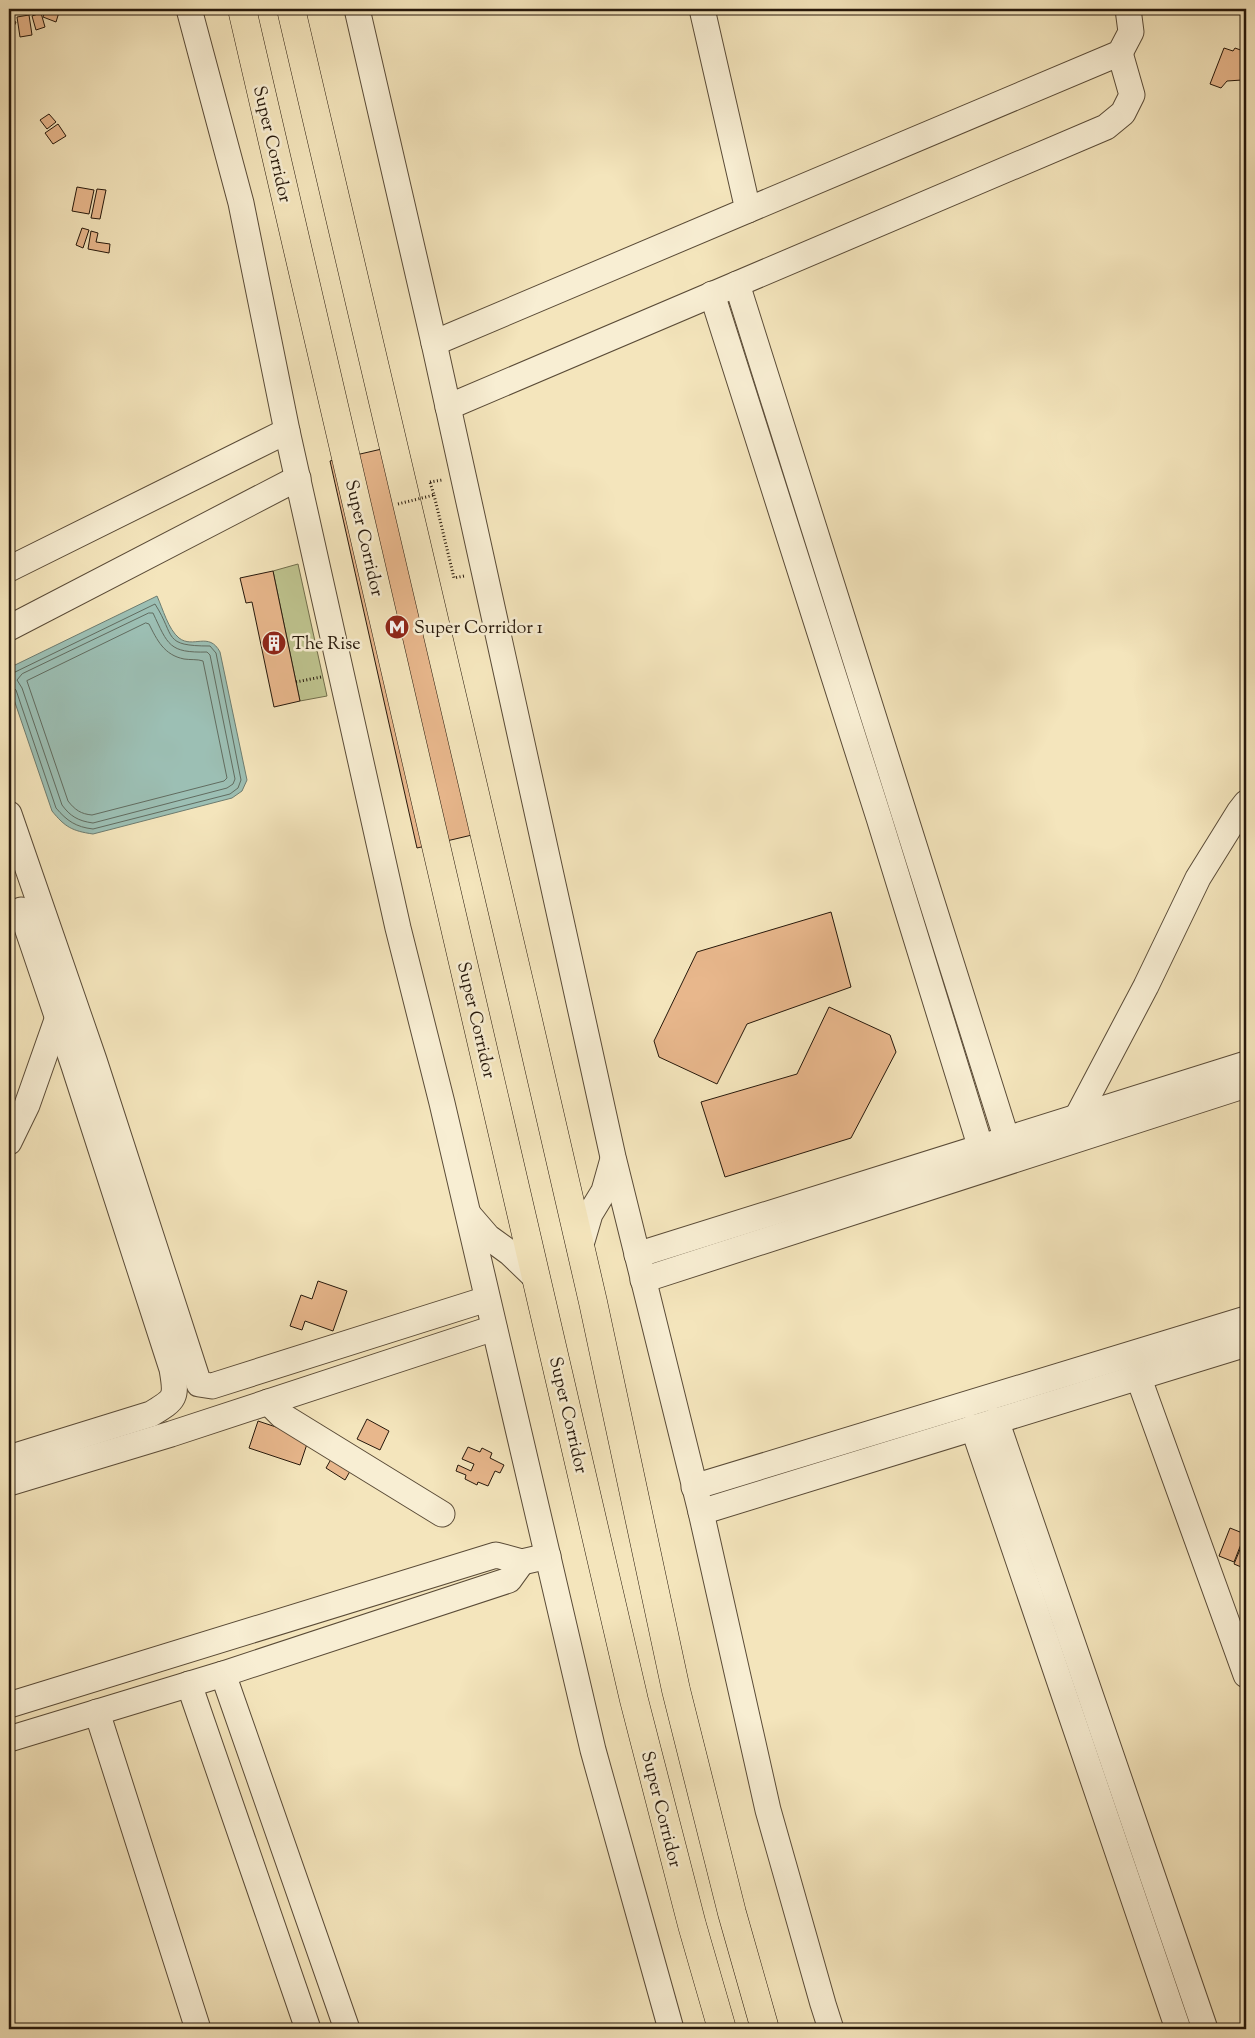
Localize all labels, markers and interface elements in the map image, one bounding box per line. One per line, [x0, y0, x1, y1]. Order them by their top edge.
street label: Super Corridor [245, 84, 297, 206]
street label: Super Corridor [337, 478, 389, 600]
metro station icon: Super Corridor 1 [384, 614, 410, 640]
place label: Super Corridor 1 [414, 616, 543, 642]
building icon: The Rise [261, 630, 287, 656]
place label: The Rise [292, 632, 361, 658]
street label: Super Corridor [449, 960, 501, 1082]
street label: Super Corridor [541, 1355, 593, 1477]
street label: Super Corridor [633, 1749, 687, 1871]

